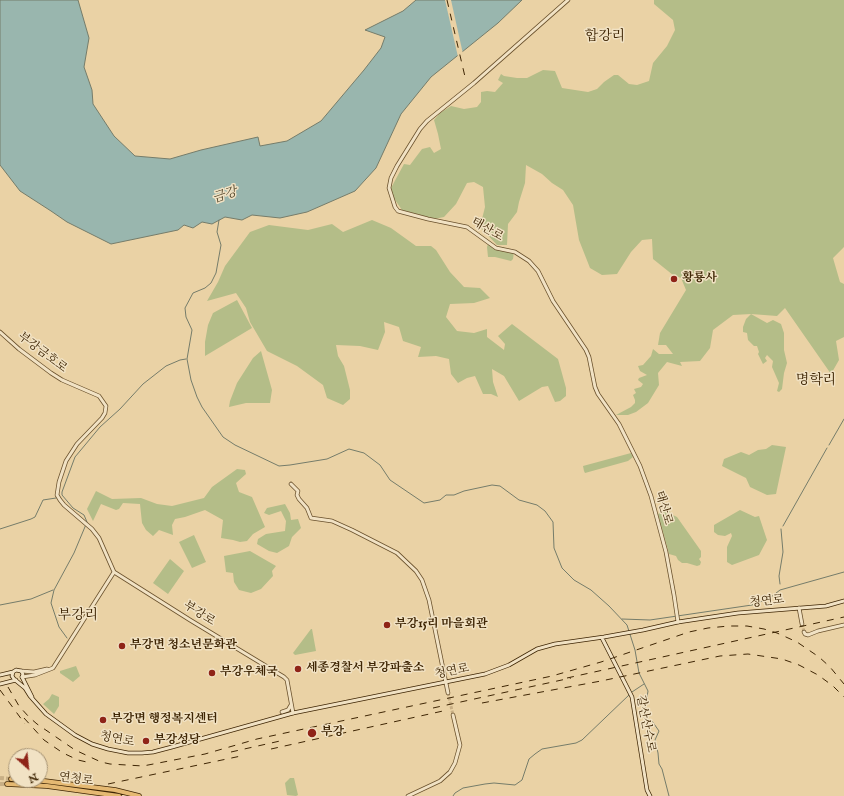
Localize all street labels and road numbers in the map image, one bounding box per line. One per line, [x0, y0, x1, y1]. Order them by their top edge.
street label: 태산로 [468, 215, 506, 245]
street label: 부강금호로 [15, 330, 69, 376]
street label: 태산로 [651, 489, 675, 527]
street label: 청연로 [749, 593, 785, 611]
street label: 부강로 [180, 599, 218, 629]
street label: 청연로 [434, 662, 470, 682]
street label: 갈산산수로 [632, 694, 658, 754]
street label: 청연로 [99, 730, 135, 750]
street label: 연청로 [58, 771, 94, 789]

